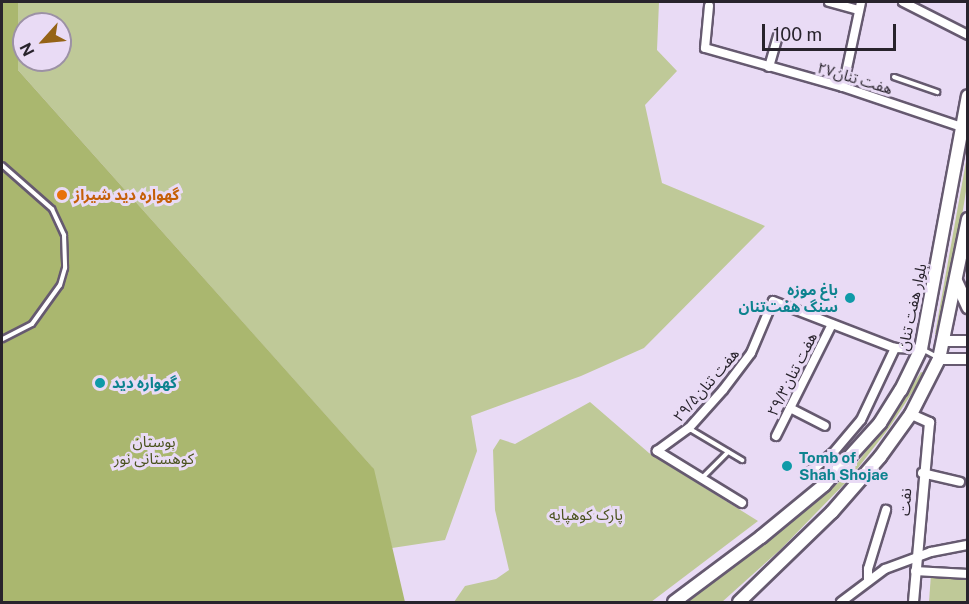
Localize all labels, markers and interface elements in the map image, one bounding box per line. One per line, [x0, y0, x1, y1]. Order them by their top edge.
north arrow [12, 12, 72, 72]
scale bar [765, 12, 898, 50]
text: 100 m [773, 24, 822, 45]
text: N [16, 40, 39, 59]
street label: هفت تنان۲۷ [815, 58, 895, 98]
place label: گهواره دید شیراز [74, 186, 179, 204]
marker: گهواره دید شیراز [55, 188, 69, 202]
street label: بلوار هفت تنان [894, 262, 930, 352]
place label: باغ‌ موزه سنگ هفت‌تنان [739, 280, 838, 315]
marker: باغ‌ موزه سنگ هفت‌تنان [843, 291, 857, 305]
street label: ۲۹/۳هفت تنان [763, 329, 821, 419]
street label: ۲۹/۵هفت تنان [669, 345, 743, 425]
place label: گهواره دید [112, 374, 177, 392]
marker: گهواره دید [93, 376, 107, 390]
park label: بوستان کوهستانی نور [114, 432, 194, 467]
place label: Tomb of Shah Shojae [799, 448, 888, 483]
marker: Tomb of Shah Shojae [780, 459, 794, 473]
street label: نفت [895, 487, 915, 517]
park label: پارک کوهپایه [549, 506, 623, 524]

